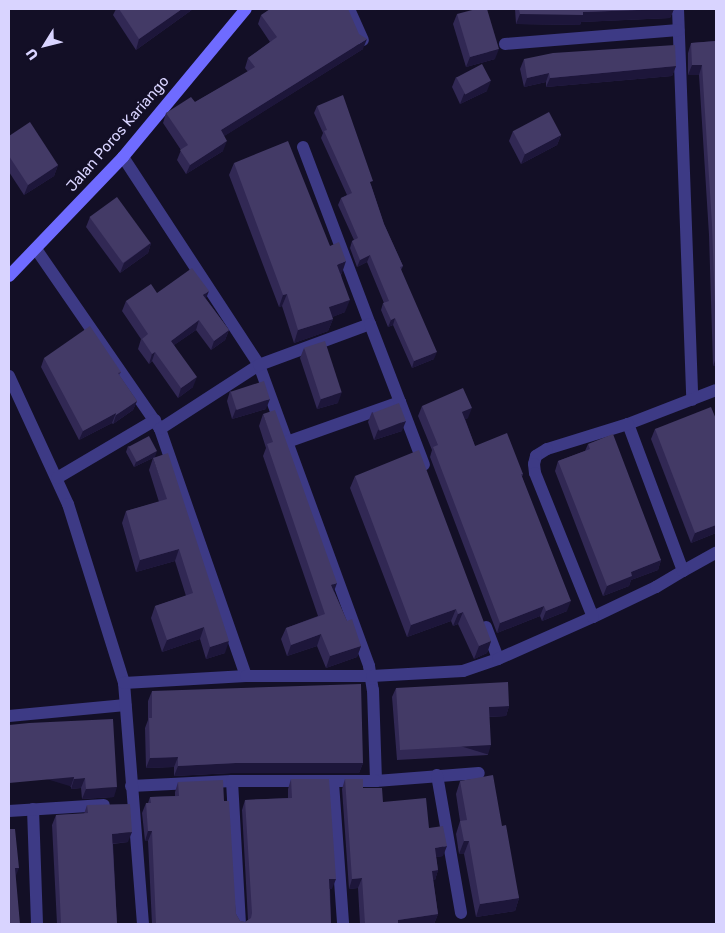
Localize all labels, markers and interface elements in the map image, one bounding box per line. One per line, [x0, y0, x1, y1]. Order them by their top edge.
north arrow [20, 20, 70, 70]
text: U [23, 45, 42, 63]
street label: Jalan Poros Kariango [63, 72, 173, 196]

